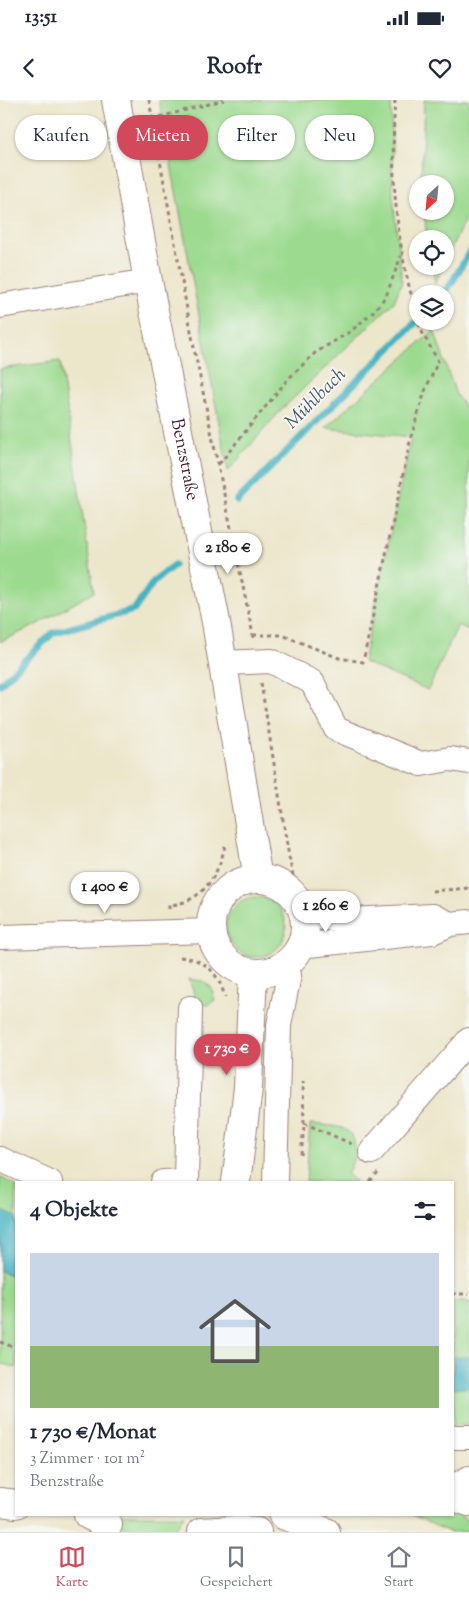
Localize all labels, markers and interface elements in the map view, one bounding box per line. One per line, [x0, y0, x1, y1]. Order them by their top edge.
text: 13:51 [25, 4, 57, 31]
text: Roofr [207, 52, 262, 84]
icon: back [15, 54, 43, 82]
icon: heart [426, 54, 454, 82]
chip: Kaufen [15, 115, 107, 160]
chip: Mieten [117, 115, 208, 160]
chip: Filter [218, 115, 295, 160]
chip: Neu [305, 115, 374, 160]
north arrow [409, 175, 454, 220]
map controls [409, 175, 454, 330]
button: locate [409, 230, 454, 275]
button: layers [409, 285, 454, 330]
water label: Mühlbach [279, 362, 353, 436]
street label: Benzstraße [163, 416, 205, 503]
pin: 2 180 € [182, 532, 274, 575]
text: 2 180 € [205, 537, 251, 560]
pin: 1 400 € [59, 872, 151, 914]
text: 1 400 € [82, 876, 128, 899]
pin: 1 260 € [280, 890, 372, 933]
text: 1 260 € [303, 895, 349, 918]
pin: 1 730 € [181, 1034, 273, 1076]
text: 1 730 € [205, 1038, 249, 1061]
text: 4 Objekte [30, 1196, 118, 1226]
icon: filters [411, 1197, 439, 1225]
icon: home [190, 1286, 280, 1376]
text: 1 730 €/Monat [30, 1418, 156, 1448]
text: 3 Zimmer · 101 m² [30, 1448, 145, 1471]
text: Benzstraße [30, 1471, 104, 1494]
tab: Karte [56, 1543, 89, 1593]
tab: Gespeichert [200, 1543, 273, 1593]
tab: Start [384, 1543, 413, 1593]

